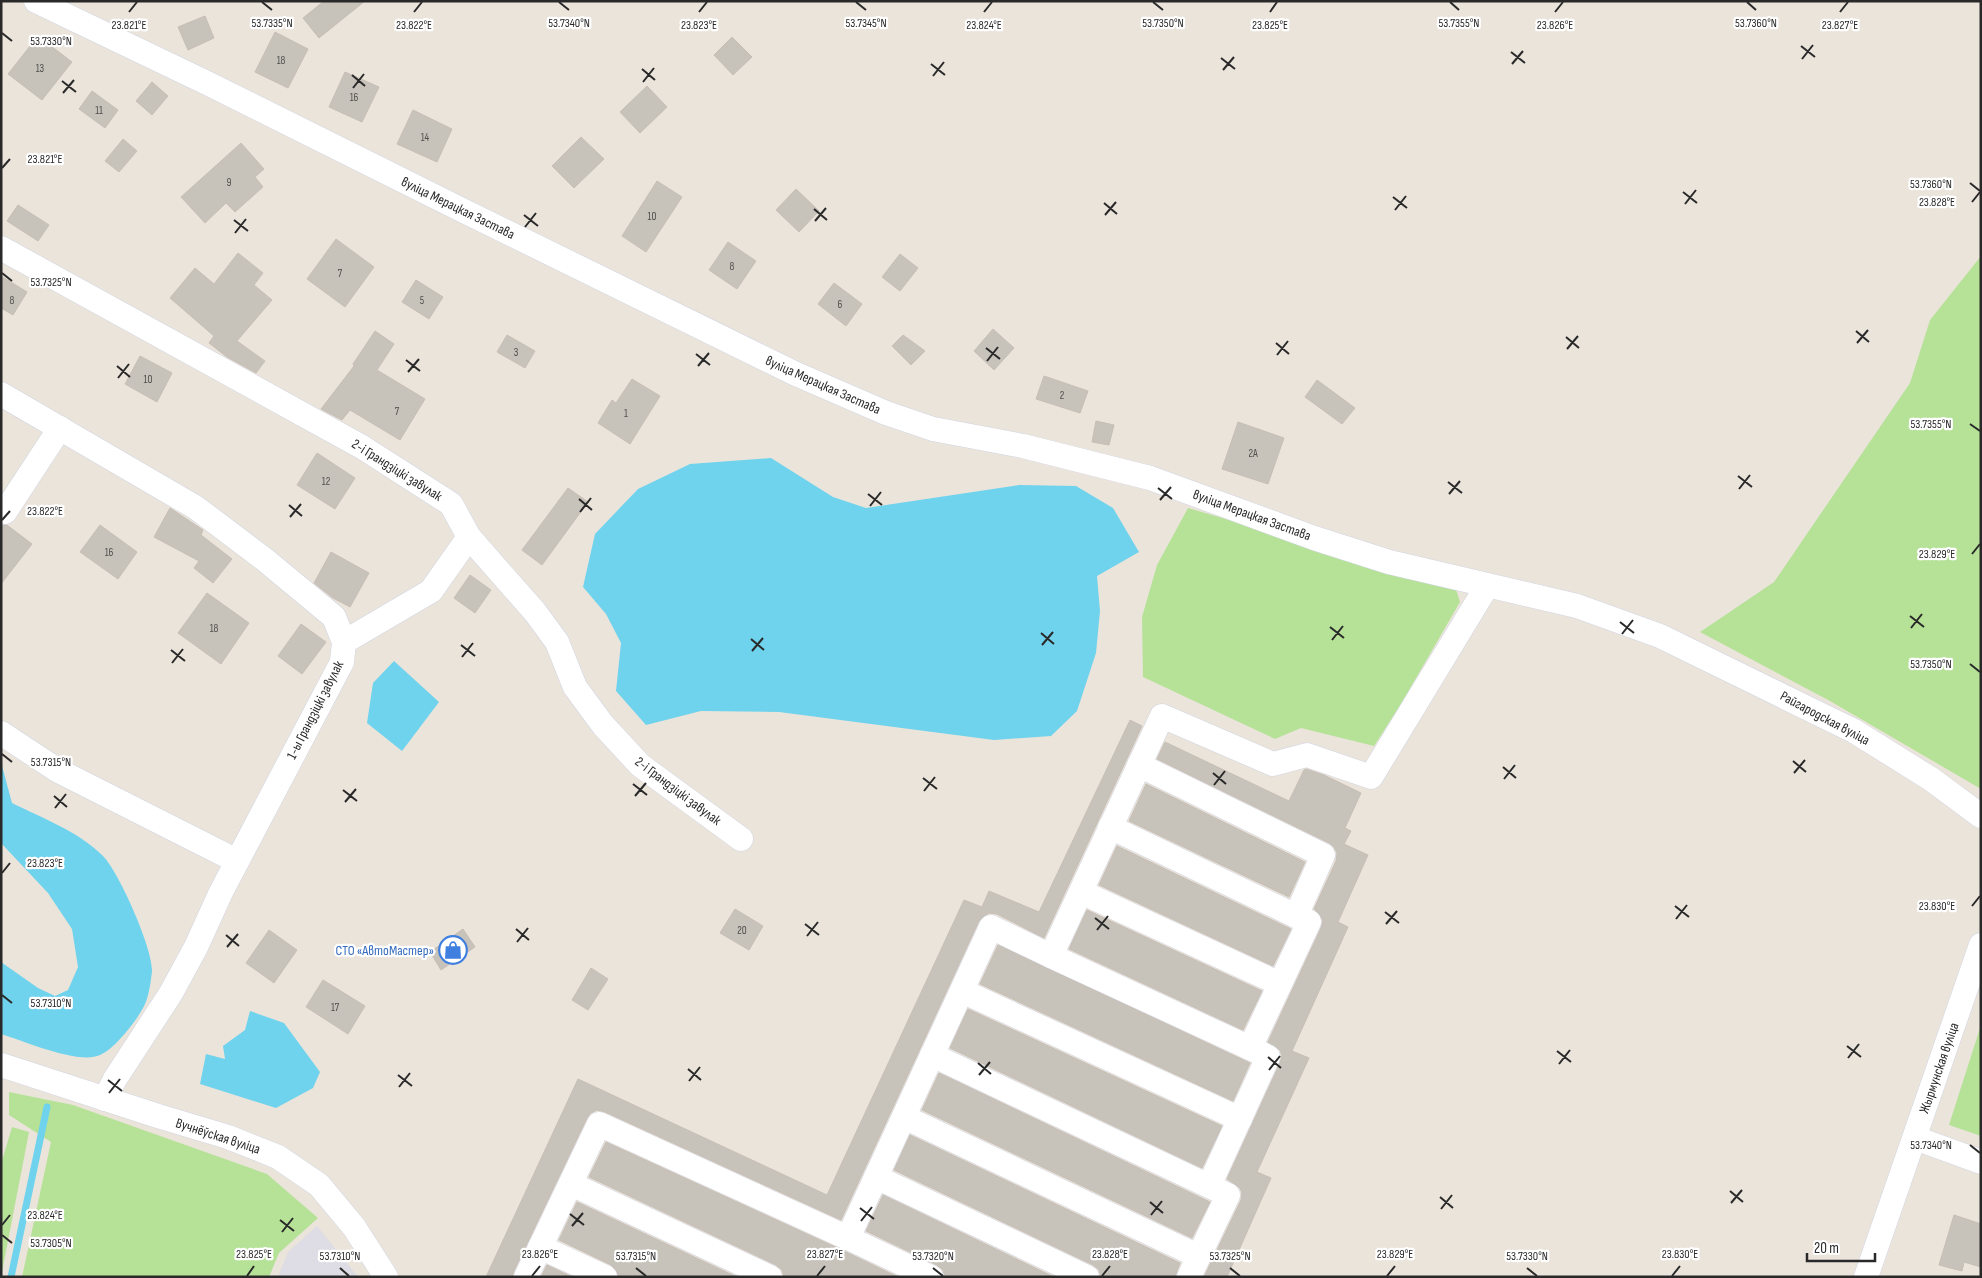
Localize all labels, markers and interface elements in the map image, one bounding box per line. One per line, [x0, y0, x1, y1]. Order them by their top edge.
text: 53.7335°N [251, 16, 293, 31]
text: 53.7340°N [548, 16, 590, 31]
text: 53.7345°N [845, 16, 887, 31]
text: 53.7350°N [1142, 16, 1184, 31]
text: 53.7355°N [1439, 16, 1479, 31]
text: 53.7360°N [1735, 16, 1777, 31]
text: 23.821°E [112, 18, 146, 33]
text: 23.822°E [396, 18, 432, 33]
text: 23.823°E [681, 18, 717, 33]
text: 23.824°E [966, 18, 1002, 33]
text: 23.825°E [1252, 18, 1288, 33]
text: 23.826°E [1537, 18, 1573, 33]
text: 23.827°E [1822, 18, 1858, 33]
text: 53.7330°N [30, 34, 72, 49]
house number: 18 [277, 54, 286, 67]
house number: 13 [36, 62, 45, 75]
house number: 16 [350, 91, 359, 104]
house number: 11 [95, 104, 103, 117]
house number: 14 [421, 131, 430, 144]
text: 23.821°E [28, 152, 62, 167]
street label: вуліца Мерацкая Застава [398, 173, 518, 243]
house number: 9 [227, 176, 232, 189]
text: 53.7360°N [1910, 177, 1952, 192]
text: 23.828°E [1919, 195, 1955, 210]
house number: 10 [648, 210, 656, 223]
house number: 8 [730, 260, 735, 273]
house number: 7 [338, 267, 343, 280]
text: 53.7325°N [30, 275, 72, 290]
house number: 8 [10, 294, 15, 307]
house number: 5 [420, 294, 424, 307]
house number: 6 [838, 298, 843, 311]
house number: 3 [514, 346, 519, 359]
street label: вуліца Мерацкая Застава [763, 352, 883, 418]
house number: 10 [144, 373, 152, 386]
house number: 2 [1060, 389, 1065, 402]
house number: 7 [395, 405, 400, 418]
house number: 1 [624, 407, 628, 420]
text: 53.7355°N [1911, 417, 1951, 432]
street label: 2-і Грандзіцкі завулак [349, 435, 446, 505]
house number: 2А [1248, 447, 1258, 460]
house number: 12 [322, 475, 331, 488]
street label: вуліца Мерацкая Застава [1191, 486, 1313, 544]
text: 23.822°E [27, 504, 63, 519]
house number: 16 [105, 546, 114, 559]
text: 23.829°E [1919, 547, 1955, 562]
house number: 18 [210, 622, 219, 635]
street label: 1-ы Грандзіцкі завулак [283, 657, 347, 762]
text: 53.7350°N [1910, 657, 1952, 672]
street label: Райгародская вуліца [1777, 687, 1873, 749]
street label: 2-і Грандзіцкі завулак [631, 753, 725, 829]
text: 53.7315°N [31, 755, 71, 770]
text: 23.823°E [27, 856, 63, 871]
text: 23.830°E [1919, 899, 1955, 914]
house number: 20 [737, 924, 747, 937]
shop icon: СТО «АвтоМастер» [438, 935, 468, 965]
place label: СТО «АвтоМастер» [336, 942, 434, 959]
text: 53.7310°N [31, 996, 71, 1011]
house number: 17 [331, 1001, 340, 1014]
street label: Жырмунская вуліца [1916, 1020, 1962, 1116]
street label: Вучнёўская вуліца [174, 1114, 262, 1158]
text: 53.7340°N [1910, 1138, 1952, 1153]
text: 23.824°E [27, 1208, 63, 1223]
scale bar [1807, 1230, 1874, 1262]
text: 53.7305°N [30, 1236, 72, 1251]
text: 20 m [1814, 1239, 1839, 1258]
text: 23.825°E [236, 1247, 272, 1262]
text: 23.826°E [522, 1247, 558, 1262]
text: 23.827°E [807, 1247, 843, 1262]
text: 23.828°E [1092, 1247, 1128, 1262]
text: 23.829°E [1377, 1247, 1413, 1262]
text: 23.830°E [1662, 1247, 1698, 1262]
text: 53.7310°N [320, 1249, 360, 1264]
text: 53.7315°N [616, 1249, 656, 1264]
text: 53.7320°N [912, 1249, 954, 1264]
text: 53.7325°N [1209, 1249, 1251, 1264]
text: 53.7330°N [1506, 1249, 1548, 1264]

